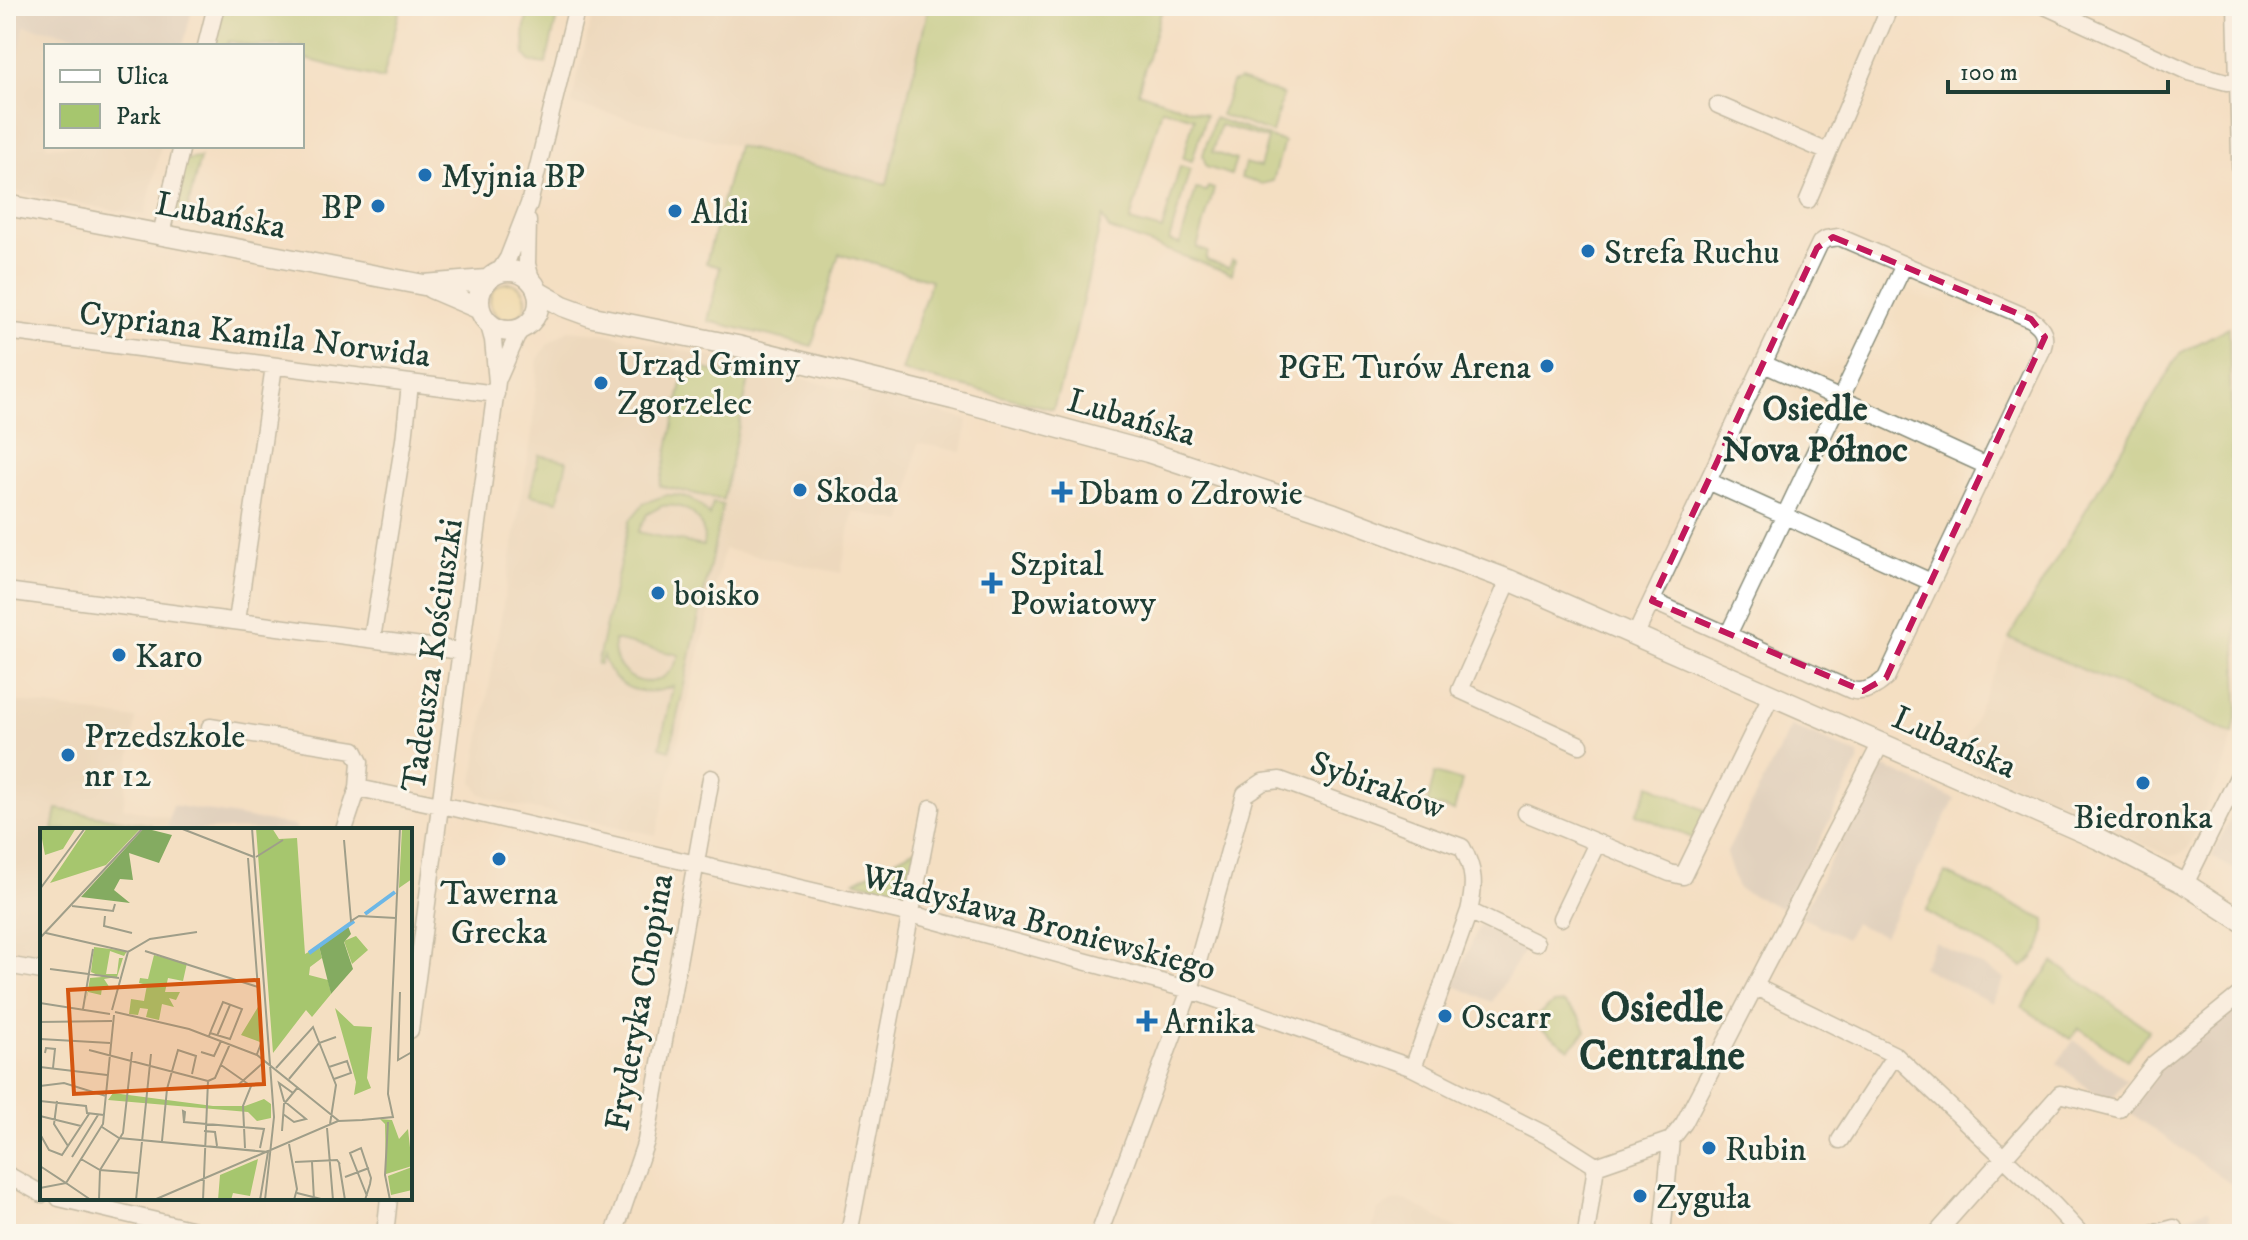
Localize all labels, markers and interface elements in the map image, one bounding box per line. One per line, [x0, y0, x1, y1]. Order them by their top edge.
legend [44, 44, 304, 148]
scale bar [1948, 44, 2168, 94]
text: 100 m [1960, 58, 2018, 88]
text: Ulica [116, 62, 169, 92]
text: Park [116, 102, 161, 132]
place label: Myjnia BP [441, 156, 585, 198]
marker: Myjnia BP [416, 166, 434, 184]
street label: Lubańska [152, 183, 290, 249]
place label: BP [321, 187, 362, 229]
place label: Aldi [691, 192, 749, 234]
marker: BP [369, 197, 387, 215]
marker: Aldi [666, 202, 684, 220]
place label: Strefa Ruchu [1604, 232, 1780, 274]
marker: Strefa Ruchu [1579, 242, 1597, 260]
street label: Cypriana Kamila Norwida [77, 293, 433, 377]
place label: Urząd Gminy Zgorzelec [617, 344, 801, 425]
place label: PGE Turów Arena [1278, 347, 1532, 389]
marker: PGE Turów Arena [1538, 357, 1556, 375]
marker: Urząd Gminy Zgorzelec [592, 374, 610, 392]
street label: Lubańska [1062, 380, 1201, 456]
district label: Osiedle Nova Północ [1722, 387, 1908, 473]
place label: Skoda [816, 471, 899, 513]
place label: Dbam o Zdrowie [1078, 473, 1303, 515]
marker: Skoda [791, 481, 809, 499]
marker: Dbam o Zdrowie [1053, 483, 1071, 501]
street label: Tadeusza Kościuszki [393, 516, 473, 795]
place label: Szpital Powiatowy [1010, 544, 1157, 625]
marker: Szpital Powiatowy [981, 572, 1003, 594]
place label: boisko [674, 574, 760, 616]
marker: boisko [649, 584, 667, 602]
place label: Karo [135, 636, 203, 678]
marker: Karo [110, 646, 128, 664]
street label: Lubańska [1885, 697, 2023, 789]
place label: Przedszkole nr 12 [84, 716, 245, 797]
street label: Sybiraków [1304, 742, 1451, 830]
marker: Przedszkole nr 12 [59, 746, 77, 764]
marker: Biedronka [2134, 774, 2152, 792]
place label: Biedronka [2073, 797, 2213, 839]
inset map [40, 828, 412, 1200]
marker: Tawerna Grecka [490, 850, 508, 868]
street label: Władysława Broniewskiego [856, 855, 1220, 990]
street label: Fryderyka Chopina [597, 870, 683, 1134]
place label: Tawerna Grecka [440, 873, 558, 954]
district label: Osiedle Centralne [1579, 983, 1745, 1083]
place label: Oscarr [1461, 997, 1551, 1039]
place label: Arnika [1163, 1002, 1256, 1044]
marker: Oscarr [1436, 1007, 1454, 1025]
marker: Arnika [1138, 1012, 1156, 1030]
place label: Rubin [1725, 1129, 1807, 1171]
marker: Rubin [1700, 1139, 1718, 1157]
place label: Zyguła [1656, 1177, 1751, 1219]
marker: Zyguła [1631, 1187, 1649, 1205]

